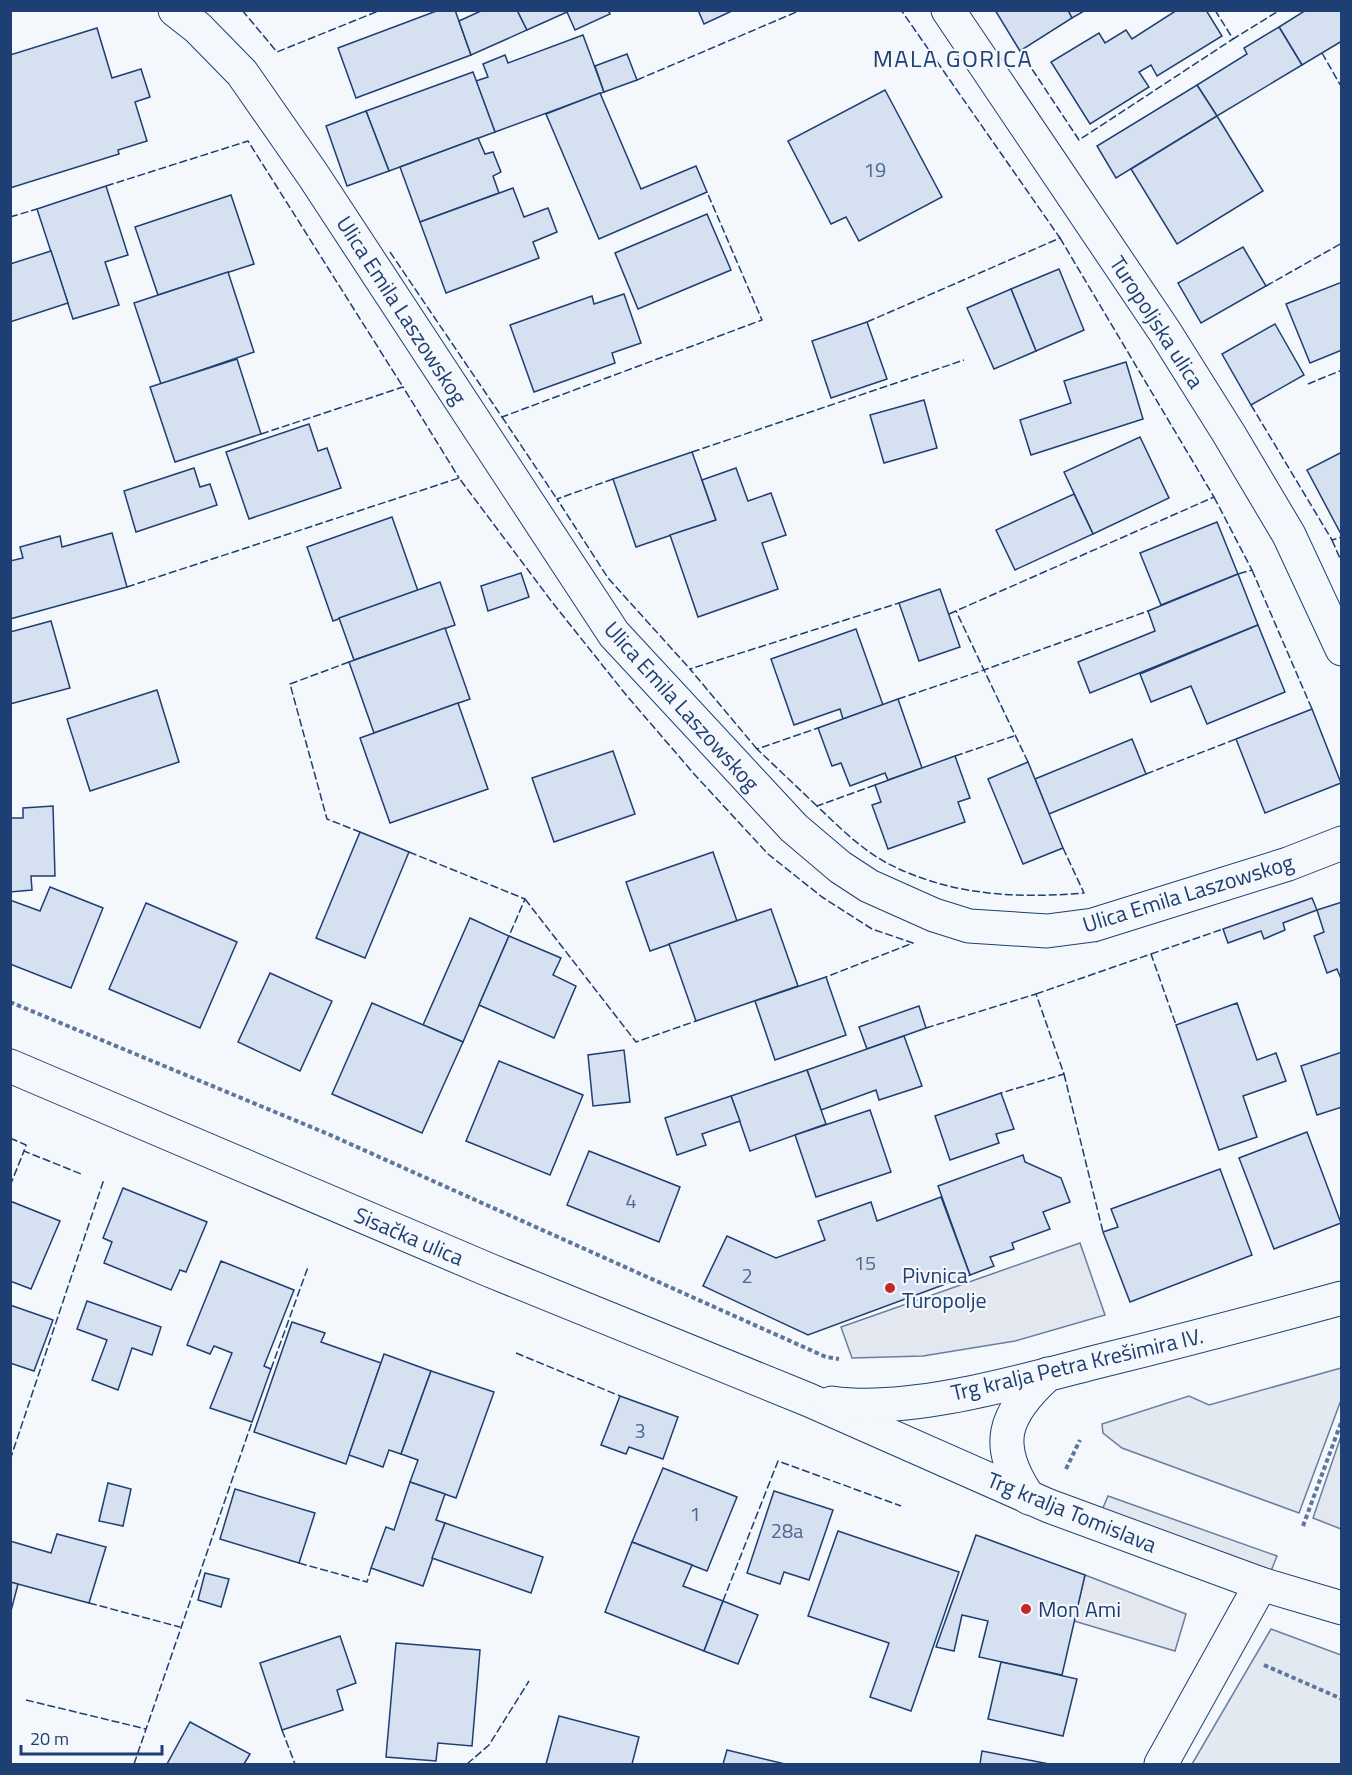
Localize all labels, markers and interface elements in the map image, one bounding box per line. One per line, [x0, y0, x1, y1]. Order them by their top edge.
district label: MALA GORICA [873, 40, 1033, 76]
house number: 19 [864, 154, 886, 185]
street label: Ulica Emila Laszowskog [328, 209, 476, 411]
street label: Turopoljska ulica [1101, 249, 1213, 395]
street label: Ulica Emila Laszowskog [596, 613, 768, 799]
street label: Ulica Emila Laszowskog [1078, 845, 1298, 941]
house number: 4 [625, 1185, 637, 1216]
street label: Sisačka ulica [349, 1198, 469, 1274]
house number: 15 [854, 1247, 876, 1278]
place label: Pivnica Turopolje [902, 1258, 987, 1317]
house number: 2 [741, 1260, 753, 1291]
marker: Pivnica Turopolje [883, 1281, 897, 1295]
street label: Trg kralja Petra Krešimira IV. [948, 1318, 1206, 1410]
house number: 3 [634, 1415, 646, 1446]
street label: Trg kralja Tomislava [982, 1462, 1162, 1562]
house number: 1 [689, 1498, 701, 1529]
house number: 28a [771, 1515, 803, 1546]
place label: Mon Ami [1038, 1592, 1121, 1626]
marker: Mon Ami [1019, 1602, 1033, 1616]
scale bar [21, 1718, 162, 1756]
text: 20 m [30, 1725, 69, 1752]

